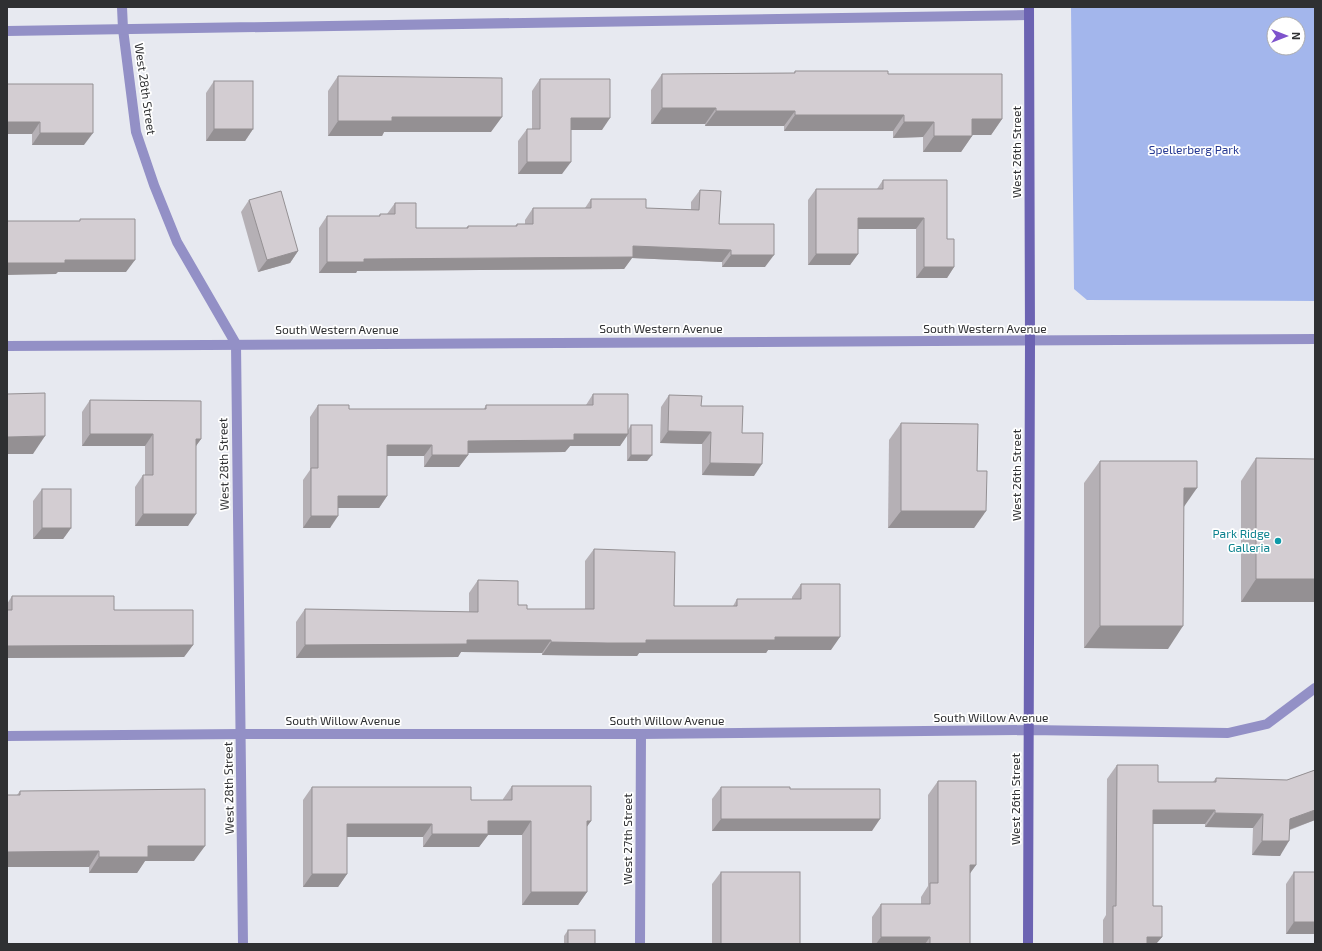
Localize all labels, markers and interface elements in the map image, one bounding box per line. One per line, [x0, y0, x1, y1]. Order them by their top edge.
north arrow [1266, 16, 1306, 56]
text: N [1290, 32, 1303, 40]
street label: West 28th Street [133, 42, 159, 136]
street label: West 26th Street [1009, 106, 1023, 198]
park label: Spellerberg Park [1149, 142, 1239, 156]
street label: South Western Avenue [599, 321, 723, 335]
street label: South Western Avenue [923, 321, 1047, 335]
street label: South Western Avenue [275, 322, 399, 336]
street label: West 28th Street [215, 417, 231, 510]
street label: West 26th Street [1009, 429, 1023, 521]
place label: Park Ridge Galleria [1213, 526, 1270, 554]
marker: Park Ridge Galleria [1273, 536, 1283, 546]
street label: South Willow Avenue [934, 710, 1048, 724]
street label: South Willow Avenue [286, 713, 400, 727]
street label: South Willow Avenue [610, 713, 724, 727]
street label: West 28th Street [220, 741, 236, 834]
street label: West 26th Street [1008, 753, 1022, 845]
street label: West 27th Street [620, 793, 634, 885]

